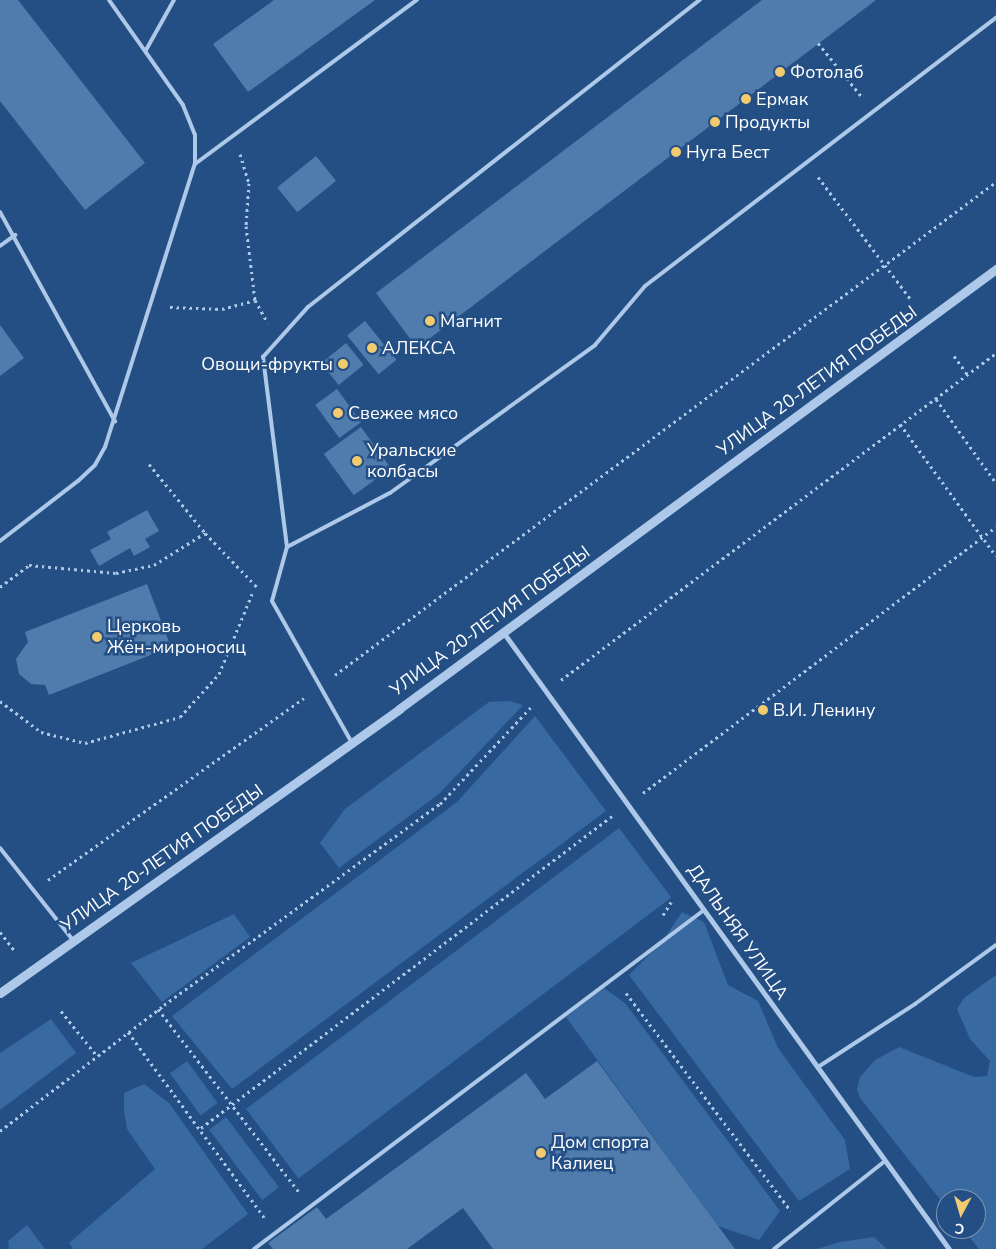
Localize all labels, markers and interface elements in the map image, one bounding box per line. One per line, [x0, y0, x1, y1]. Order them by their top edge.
place label: Фотолаб [790, 61, 864, 83]
marker: Фотолаб [774, 66, 786, 78]
place label: Ермак [756, 88, 808, 110]
marker: Ермак [740, 93, 752, 105]
place label: Продукты [725, 111, 810, 133]
marker: Продукты [709, 116, 721, 128]
place label: Нуга Бест [686, 141, 769, 163]
marker: Нуга Бест [670, 146, 682, 158]
street label: УЛИЦА 20-ЛЕТИЯ ПОБЕДЫ [713, 301, 921, 461]
place label: Магнит [440, 310, 502, 332]
marker: Магнит [424, 315, 436, 327]
place label: АЛЕКСА [382, 337, 455, 359]
marker: АЛЕКСА [366, 342, 378, 354]
place label: Овощи-фрукты [201, 353, 333, 375]
marker: Овощи-фрукты [337, 358, 349, 370]
place label: Свежее мясо [348, 402, 458, 424]
marker: Свежее мясо [332, 407, 344, 419]
place label: Уральские колбасы [367, 440, 456, 482]
marker: Уральские колбасы [351, 455, 363, 467]
street label: УЛИЦА 20-ЛЕТИЯ ПОБЕДЫ [386, 541, 594, 701]
place label: Церковь Жён-мироносиц [107, 616, 246, 659]
marker: Церковь Жён-мироносиц [91, 631, 103, 643]
place label: В.И. Ленину [773, 699, 875, 721]
marker: В.И. Ленину [757, 704, 769, 716]
street label: УЛИЦА 20-ЛЕТИЯ ПОБЕДЫ [57, 780, 267, 936]
street label: ДАЛЬНЯЯ УЛИЦА [683, 860, 793, 1004]
place label: Дом спорта Калиец [551, 1132, 649, 1174]
marker: Дом спорта Калиец [535, 1147, 547, 1159]
north arrow [936, 1189, 986, 1239]
text: С [954, 1218, 965, 1238]

